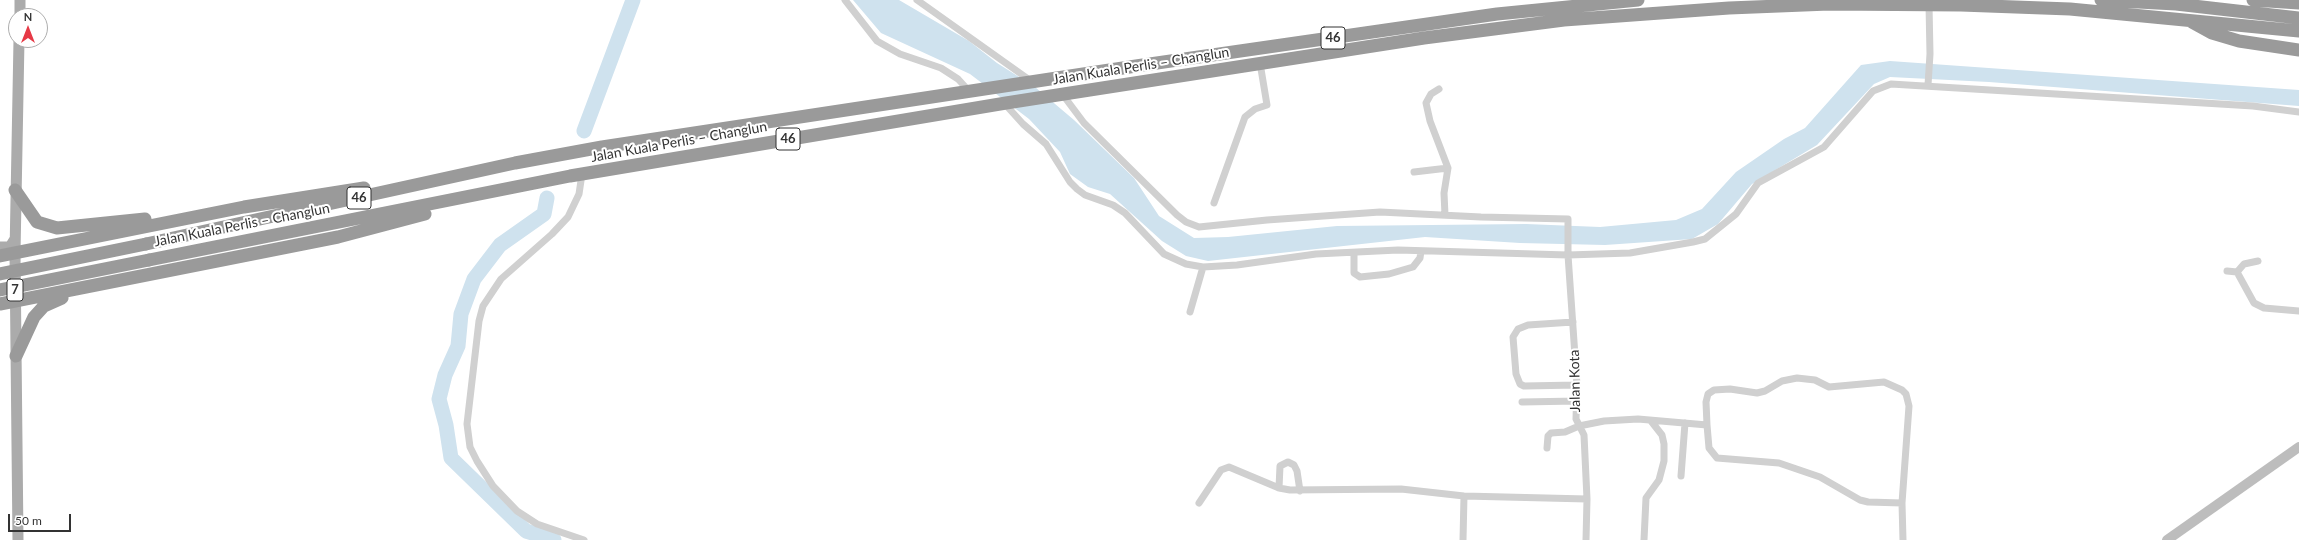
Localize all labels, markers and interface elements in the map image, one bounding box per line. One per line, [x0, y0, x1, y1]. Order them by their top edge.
north arrow [8, 8, 48, 48]
text: N [24, 10, 32, 23]
road number: 46 [1321, 27, 1345, 49]
street label: Jalan Kuala Perlis – Changlun [1052, 44, 1230, 88]
street label: Jalan Kuala Perlis – Changlun [590, 118, 768, 166]
road number: 46 [776, 128, 800, 150]
road number: 46 [347, 187, 371, 209]
street label: Jalan Kuala Perlis – Changlun [153, 200, 331, 250]
road number: 7 [7, 279, 23, 301]
street label: Jalan Kota [1566, 349, 1584, 413]
scale bar [10, 506, 73, 532]
text: 50 m [15, 513, 42, 528]

